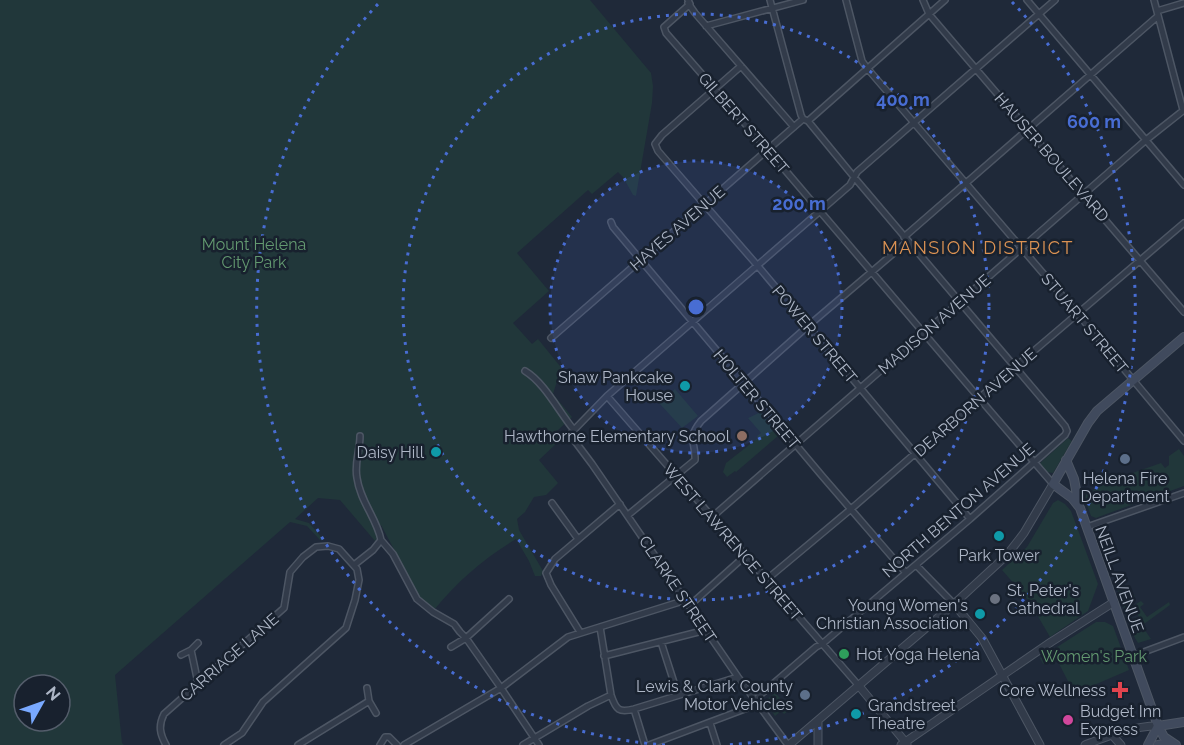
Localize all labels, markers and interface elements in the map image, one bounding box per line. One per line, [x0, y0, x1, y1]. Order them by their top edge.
street label: GILBERT STREET [694, 69, 793, 178]
text: 400 m [876, 89, 930, 110]
street label: HAUSER BOULEVARD [990, 89, 1113, 226]
text: 600 m [1067, 111, 1121, 132]
street label: HAYES AVENUE [626, 182, 729, 275]
text: 200 m [772, 193, 826, 214]
park label: Mount Helena City Park [202, 235, 306, 272]
district label: MANSION DISTRICT [882, 237, 1074, 258]
street label: STUART STREET [1037, 269, 1132, 377]
street label: MADISON AVENUE [874, 270, 995, 378]
street label: POWER STREET [768, 282, 861, 387]
centre of rings [686, 297, 706, 317]
street label: DEARBORN AVENUE [910, 344, 1041, 461]
street label: HOLTER STREET [709, 346, 804, 453]
place label: Shaw Pankcake House [558, 368, 673, 405]
marker: Shaw Pankcake House [678, 379, 692, 393]
place label: Hawthorne Elementary School [504, 427, 731, 446]
marker: Hawthorne Elementary School [735, 429, 749, 443]
street label: NORTH BENTON AVENUE [878, 439, 1038, 582]
place label: Daisy Hill [357, 443, 425, 462]
marker: Daisy Hill [429, 445, 443, 459]
marker: Helena Fire Department [1118, 452, 1132, 466]
street label: WEST LAWRENCE STREET [659, 460, 806, 625]
place label: Helena Fire Department [1080, 469, 1170, 506]
street label: NEILL AVENUE [1091, 523, 1148, 636]
marker: Park Tower [992, 529, 1006, 543]
street label: CLARKE STREET [635, 532, 720, 647]
place label: Park Tower [958, 546, 1040, 565]
place label: St. Peter's Cathedral [1007, 581, 1080, 618]
marker: St. Peter's Cathedral [988, 592, 1002, 606]
place label: Young Women's Christian Association [816, 596, 968, 633]
marker: Young Women's Christian Association [973, 607, 987, 621]
street label: CARRIAGE LANE [176, 609, 283, 705]
place label: Hot Yoga Helena [856, 645, 980, 664]
marker: Hot Yoga Helena [837, 647, 851, 661]
park label: Women's Park [1041, 647, 1147, 666]
north arrow [12, 673, 72, 733]
place label: Lewis & Clark County Motor Vehicles [636, 677, 793, 714]
place label: Core Wellness [999, 681, 1106, 700]
marker: Core Wellness [1111, 681, 1129, 699]
text: N [42, 683, 64, 704]
marker: Lewis & Clark County Motor Vehicles [798, 688, 812, 702]
place label: Grandstreet Theatre [868, 696, 956, 733]
place label: Budget Inn Express [1080, 702, 1161, 739]
marker: Grandstreet Theatre [849, 707, 863, 721]
marker: Budget Inn Express [1061, 713, 1075, 727]

